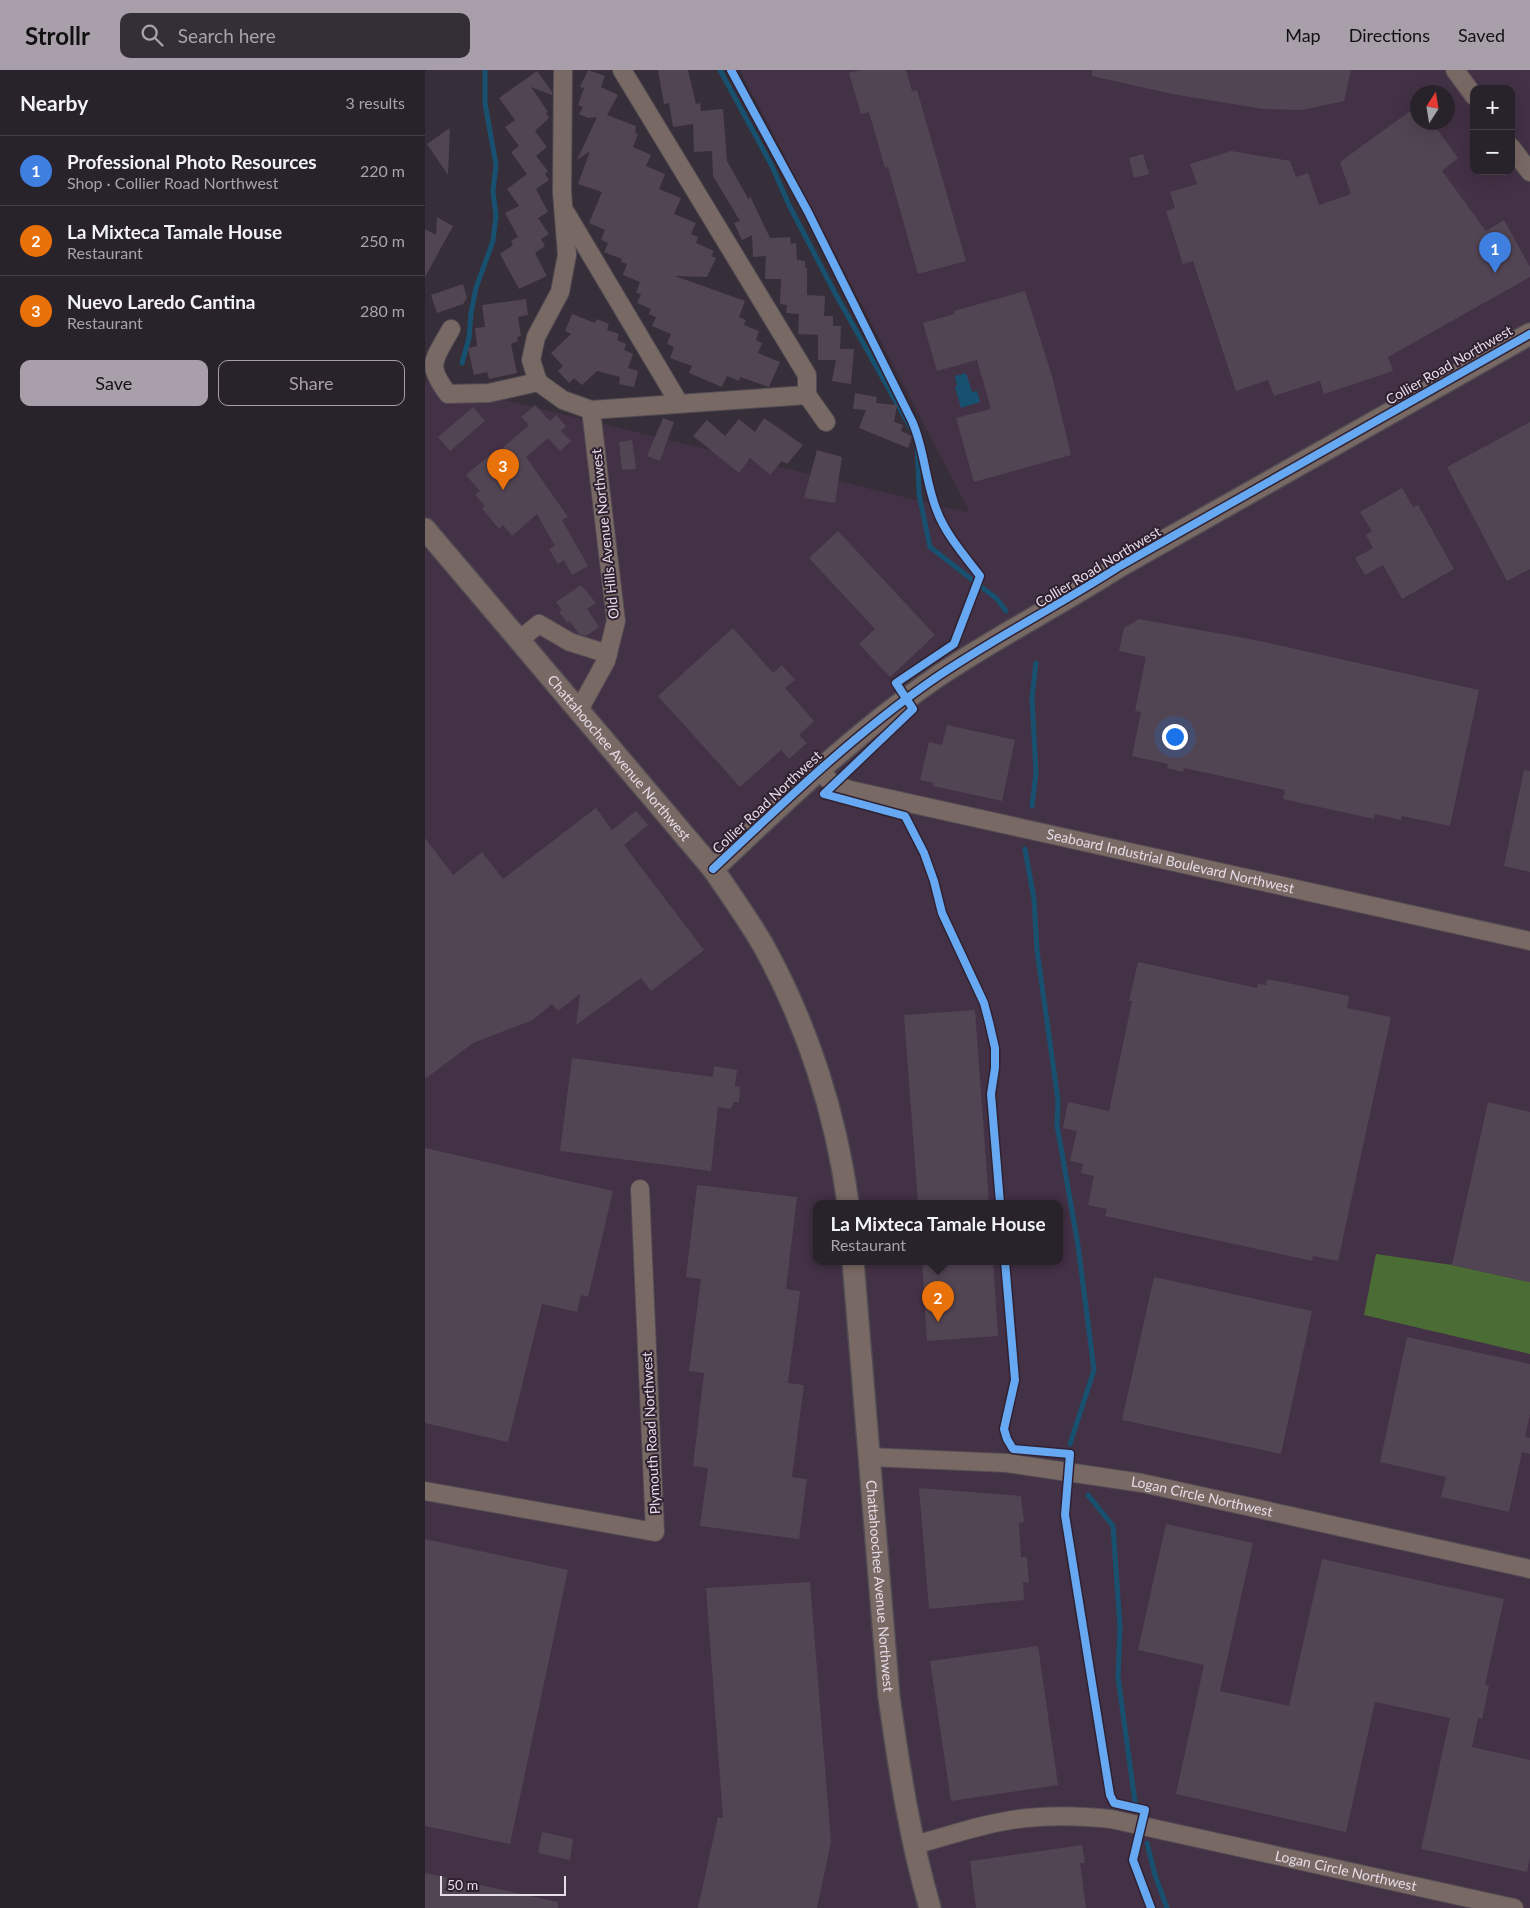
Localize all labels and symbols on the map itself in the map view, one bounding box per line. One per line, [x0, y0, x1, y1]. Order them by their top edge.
north arrow [1410, 85, 1455, 130]
pin: 1 [1479, 232, 1511, 273]
street label: Collier Road Northwest [1382, 321, 1515, 408]
street label: Old Hills Avenue Northwest [587, 448, 622, 620]
pin: 3 [487, 449, 519, 490]
street label: Collier Road Northwest [1032, 522, 1164, 611]
street label: Chattahoochee Avenue Northwest [544, 671, 694, 844]
your location [1162, 724, 1188, 750]
street label: Collier Road Northwest [708, 747, 825, 857]
street label: Seaboard Industrial Boulevard Northwest [1045, 825, 1296, 896]
pin: 2 [922, 1281, 954, 1322]
street label: Plymouth Road Northwest [638, 1351, 663, 1515]
street label: Logan Circle Northwest [1130, 1473, 1274, 1520]
street label: Chattahoochee Avenue Northwest [863, 1479, 898, 1692]
street label: Logan Circle Northwest [1274, 1846, 1418, 1894]
scale bar [440, 1873, 566, 1896]

